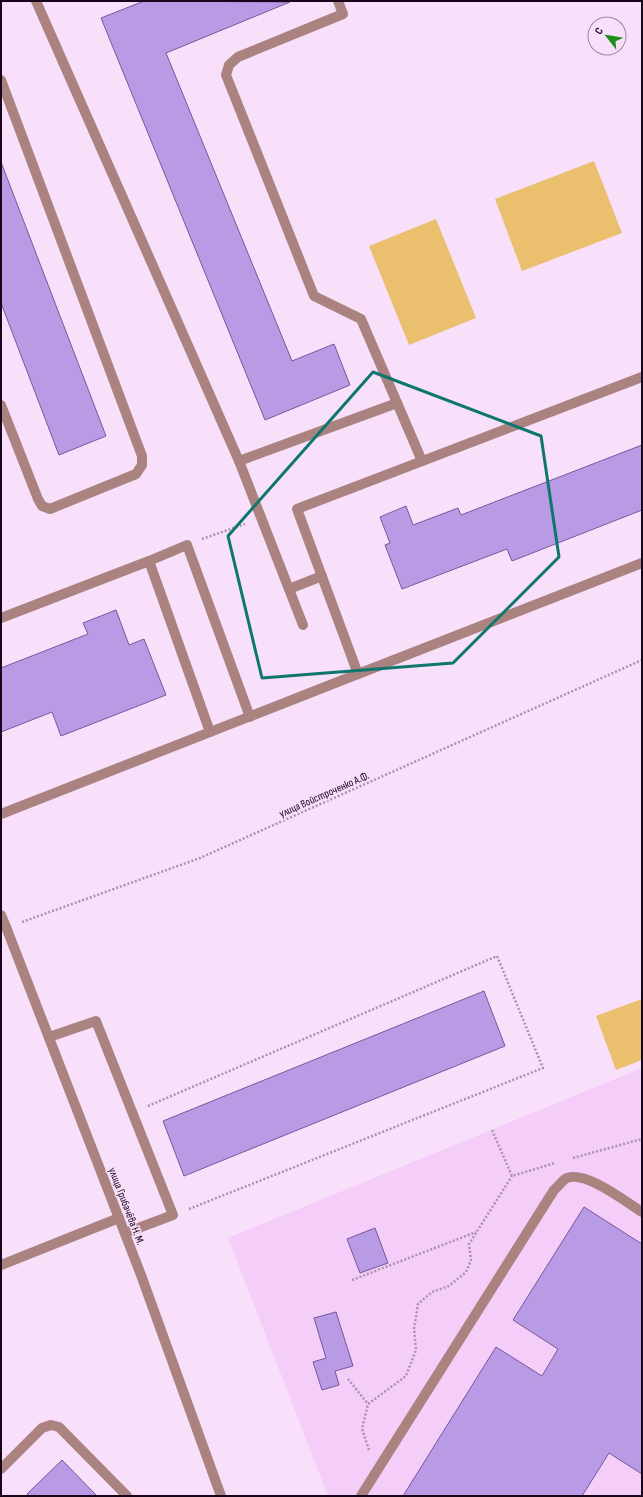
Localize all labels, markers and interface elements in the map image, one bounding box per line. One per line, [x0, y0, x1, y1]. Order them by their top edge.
north arrow [587, 16, 627, 56]
text: С [592, 25, 606, 37]
street label: улица Войстроченко А.Ф. [277, 769, 371, 820]
street label: улица Грибачёва Н. М. [106, 1166, 147, 1247]

